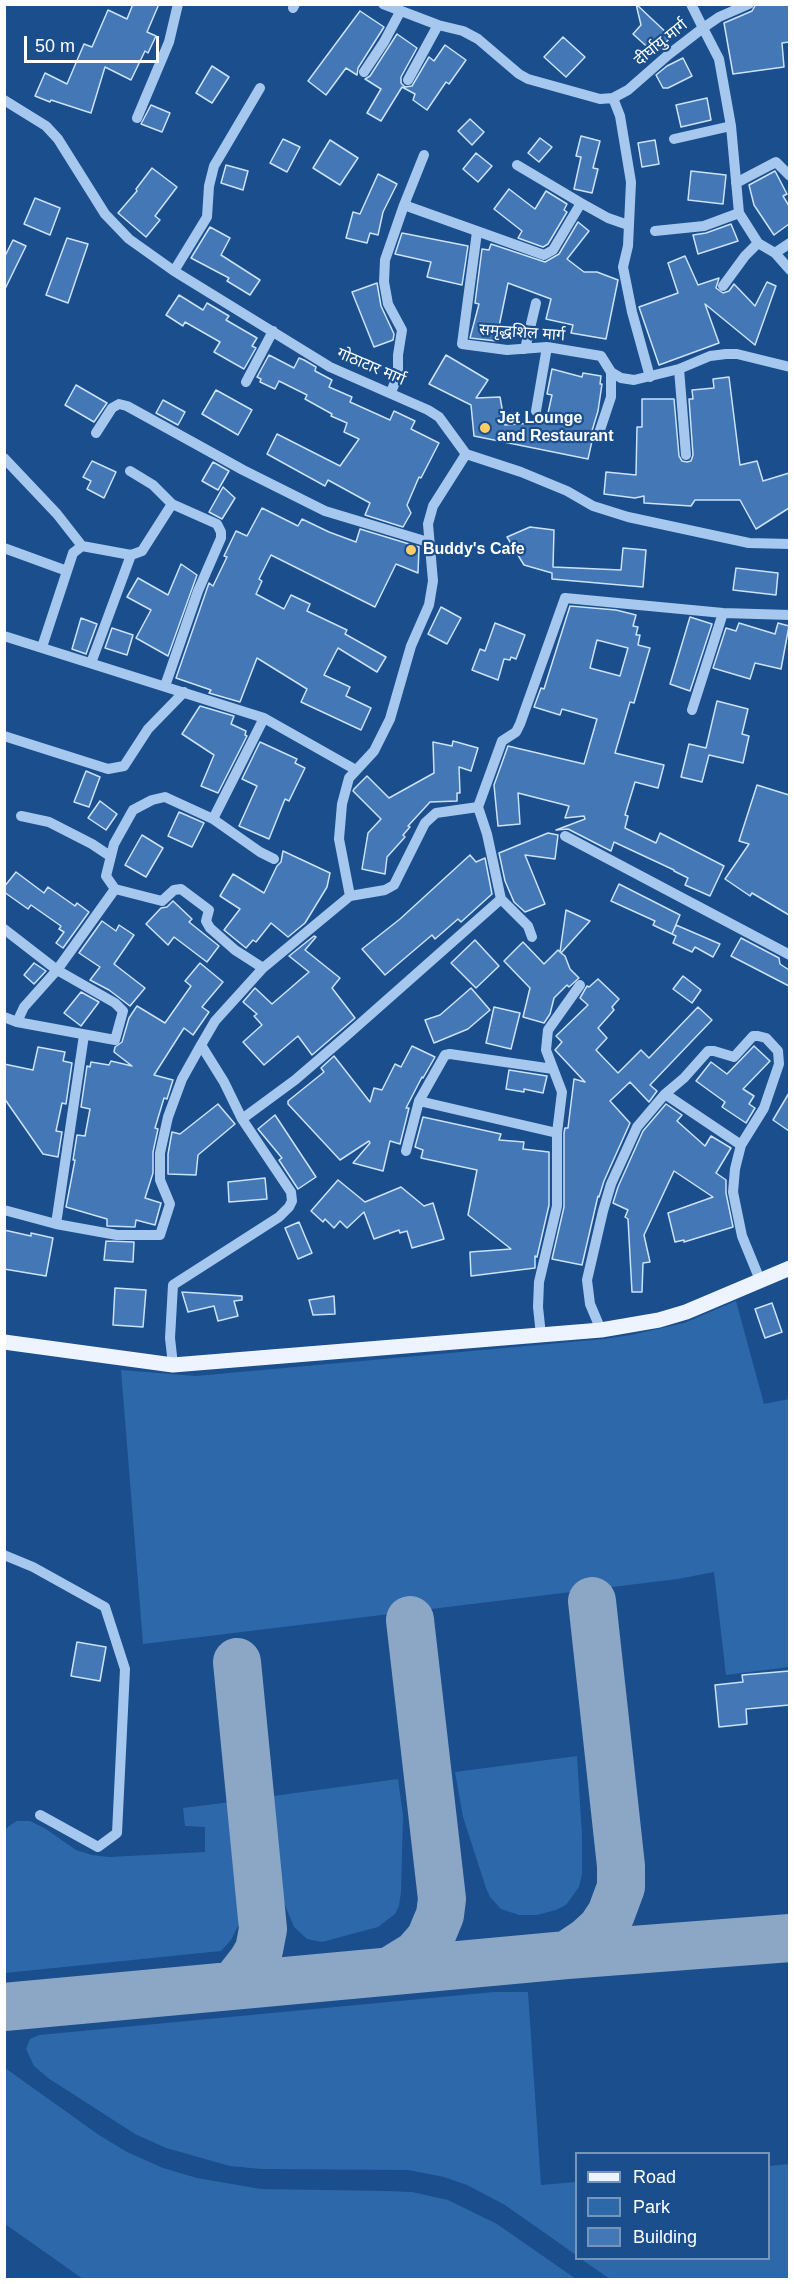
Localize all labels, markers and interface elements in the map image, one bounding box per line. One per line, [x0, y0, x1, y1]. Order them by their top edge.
street label: दीर्घायु मार्ग [631, 16, 691, 70]
scale bar [27, 24, 162, 62]
text: 50 m [35, 36, 75, 56]
street label: समृद्धशिल मार्ग [478, 320, 566, 346]
street label: गोठाटार मार्ग [334, 344, 408, 390]
place label: Jet Lounge and Restaurant [497, 409, 613, 447]
marker: Jet Lounge and Restaurant [478, 421, 492, 435]
place label: Buddy's Cafe [423, 540, 525, 560]
marker: Buddy's Cafe [404, 543, 418, 557]
legend [575, 2152, 770, 2260]
text: Road [633, 2167, 676, 2187]
text: Park [633, 2197, 670, 2217]
text: Building [633, 2227, 697, 2247]

